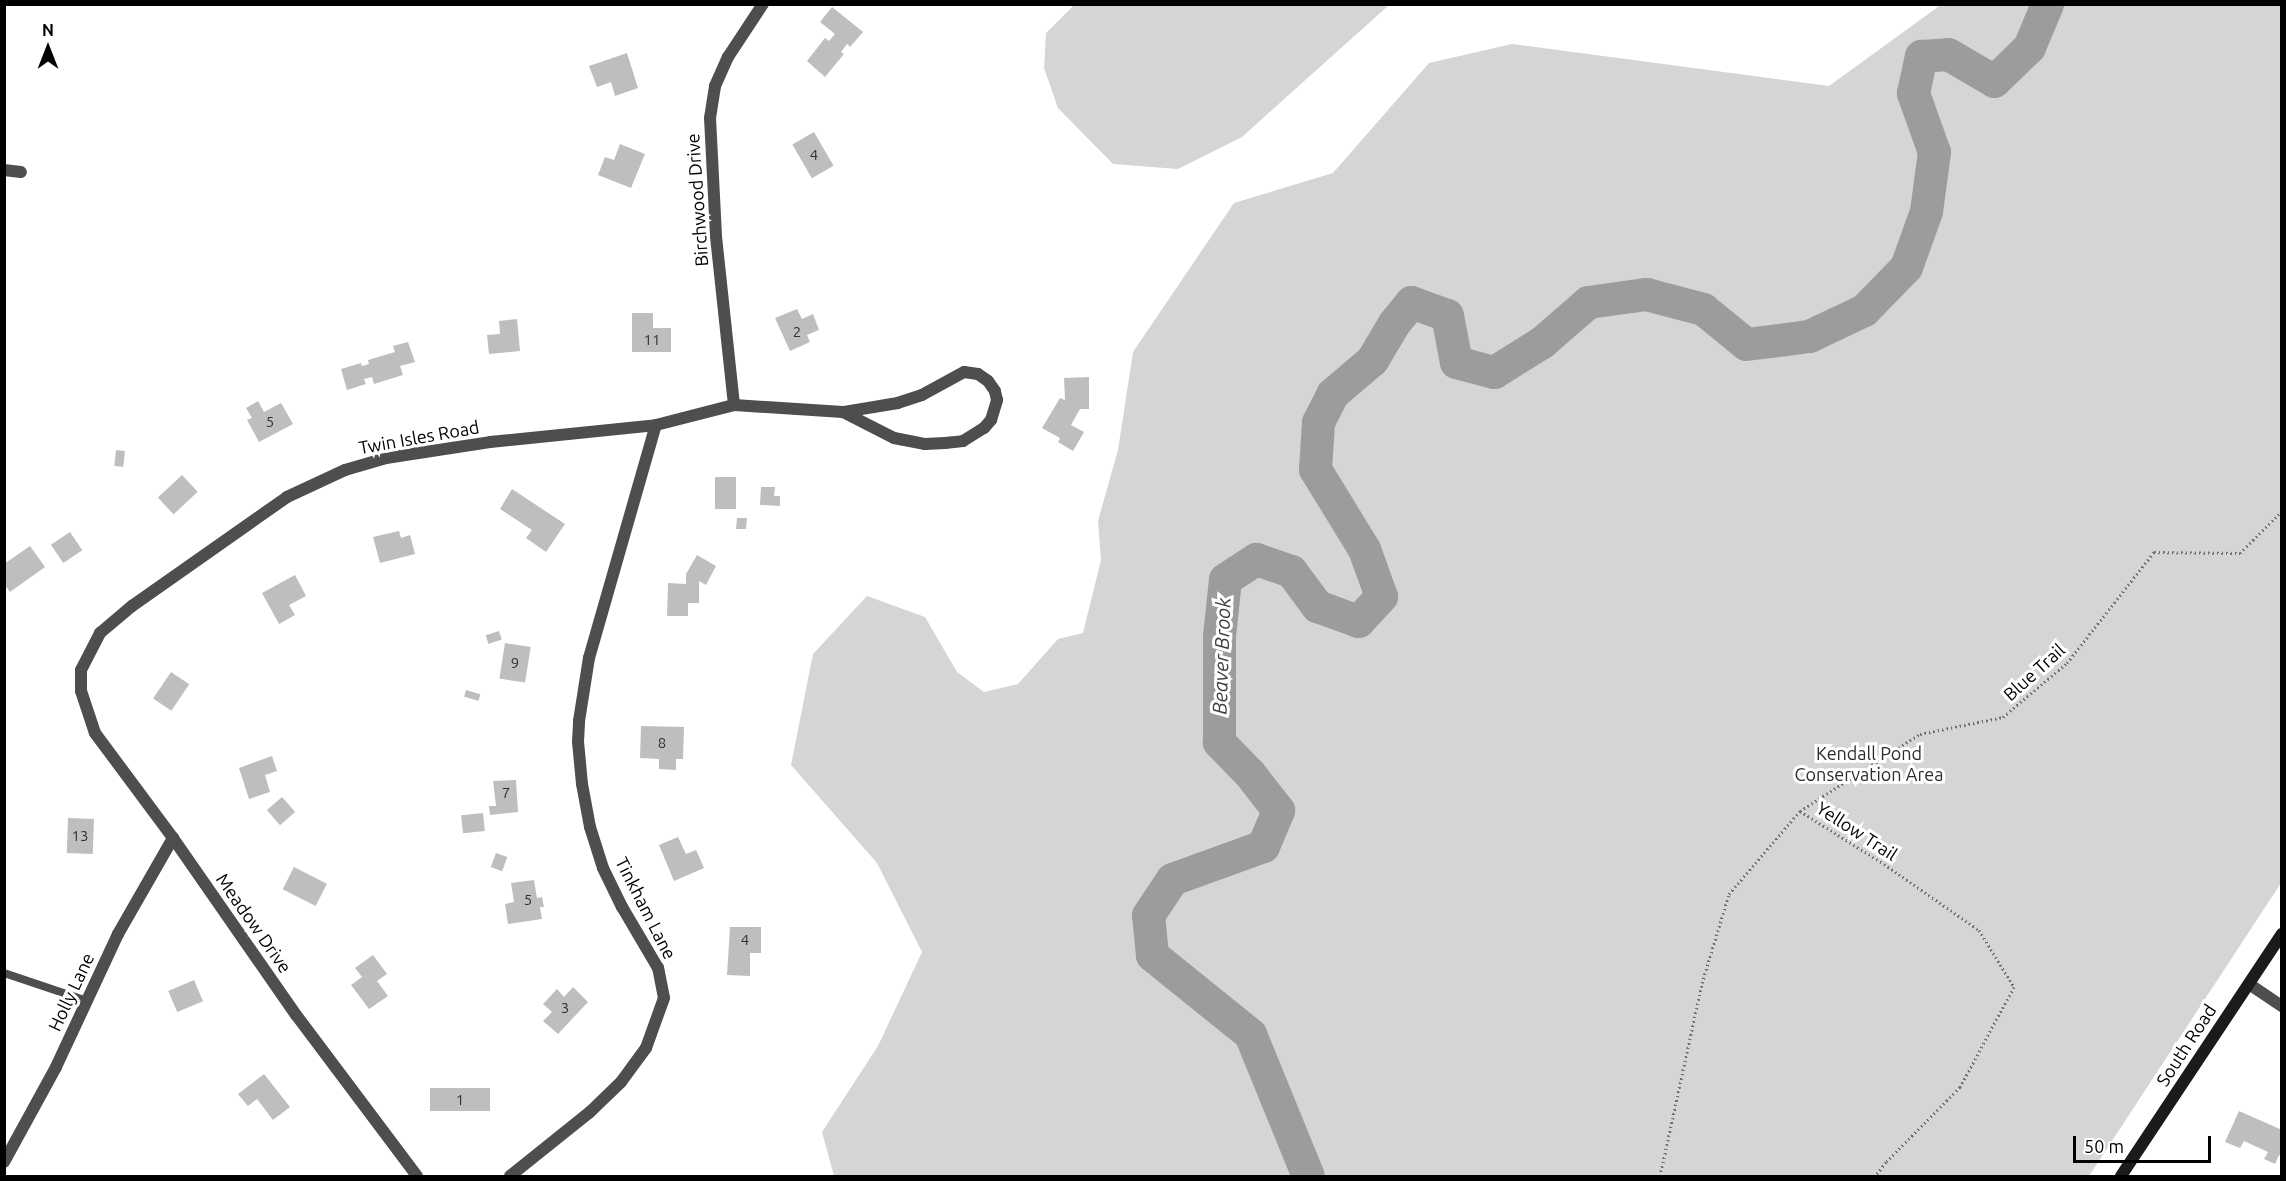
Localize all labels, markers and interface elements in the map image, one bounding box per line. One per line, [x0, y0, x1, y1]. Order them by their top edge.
north arrow [18, 18, 78, 78]
text: N [42, 21, 54, 39]
street label: Birchwood Drive [682, 133, 712, 267]
house number: 4 [810, 146, 818, 164]
house number: 2 [793, 323, 801, 341]
house number: 11 [644, 331, 660, 349]
house number: 5 [266, 413, 274, 431]
street label: Twin Isles Road [357, 416, 481, 458]
water label: Beaver Brook [1207, 597, 1235, 715]
street label: Blue Trail [1999, 639, 2069, 705]
house number: 9 [511, 654, 519, 672]
house number: 8 [658, 734, 666, 752]
park label: Kendall Pond Conservation Area [1795, 743, 1943, 786]
house number: 7 [502, 784, 510, 802]
street label: Yellow Trail [1812, 797, 1902, 865]
house number: 13 [72, 827, 88, 845]
street label: Tinkham Lane [611, 853, 681, 963]
street label: Meadow Drive [212, 869, 296, 977]
house number: 5 [524, 891, 532, 909]
house number: 4 [741, 931, 749, 949]
street label: Holly Lane [43, 949, 99, 1035]
house number: 3 [561, 999, 569, 1017]
street label: South Road [2152, 1000, 2220, 1090]
house number: 1 [456, 1091, 464, 1109]
scale bar [2076, 1124, 2214, 1162]
text: 50 m [2084, 1136, 2124, 1156]

